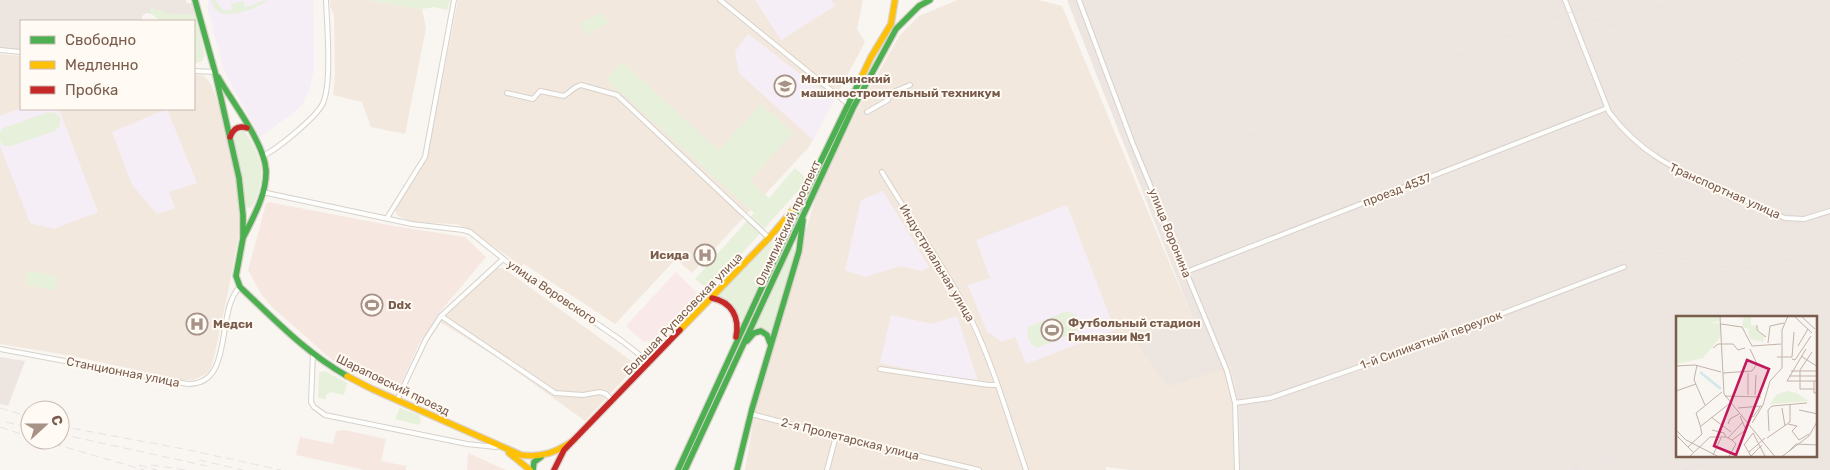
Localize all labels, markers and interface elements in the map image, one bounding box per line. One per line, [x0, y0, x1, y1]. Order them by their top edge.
legend [20, 20, 195, 110]
text: Свободно [65, 31, 136, 49]
text: Медленно [65, 56, 138, 74]
place label: Мытищинский машиностроительный техникум [801, 72, 1000, 100]
school or university icon: Мытищинский машиностроительный техникум [773, 74, 797, 98]
text: Пробка [65, 81, 118, 99]
street label: Олимпийский проспект [753, 158, 823, 288]
street label: Транспортная улица [1667, 160, 1783, 222]
street label: проезд 4537 [1361, 171, 1433, 209]
street label: улица Воронина [1146, 186, 1194, 280]
street label: Индустриальная улица [896, 202, 978, 324]
hospital icon: Исида [693, 243, 717, 267]
place label: Исида [650, 248, 689, 262]
street label: Большая Рупасовская улица [621, 250, 745, 378]
street label: улица Воровского [505, 257, 599, 327]
sports icon: Ddx [360, 293, 384, 317]
place label: Ddx [388, 298, 411, 312]
street label: 1-й Силикатный переулок [1358, 308, 1504, 372]
hospital icon: Медси [185, 312, 209, 336]
place label: Футбольный стадион Гимназии №1 [1068, 316, 1201, 344]
inset map [1676, 316, 1818, 458]
place label: Медси [213, 317, 253, 331]
sports icon: Футбольный стадион Гимназии №1 [1040, 318, 1064, 342]
street label: Шараповский проезд [334, 351, 452, 419]
street label: Станционная улица [65, 354, 181, 390]
north arrow [20, 400, 70, 450]
text: С [47, 413, 66, 428]
street label: 2-я Пролетарская улица [779, 415, 921, 463]

